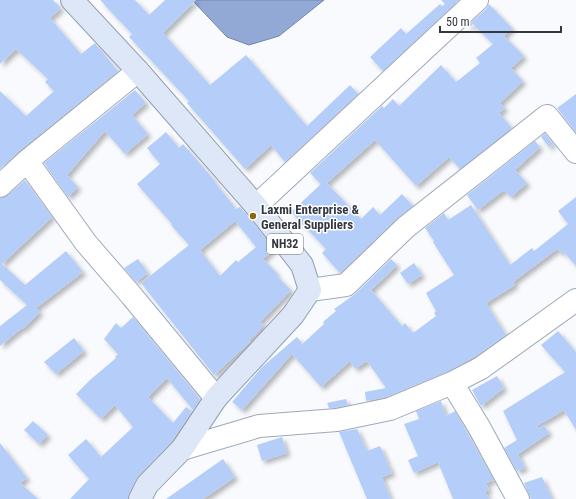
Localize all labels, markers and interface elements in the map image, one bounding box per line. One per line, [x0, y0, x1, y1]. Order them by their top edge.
scale bar [440, 8, 561, 34]
text: 50 m [446, 15, 470, 29]
place label: Laxmi Enterprise & General Suppliers [261, 202, 360, 232]
marker: Laxmi Enterprise & General Suppliers [248, 211, 258, 221]
road number: NH32 [267, 234, 303, 254]

